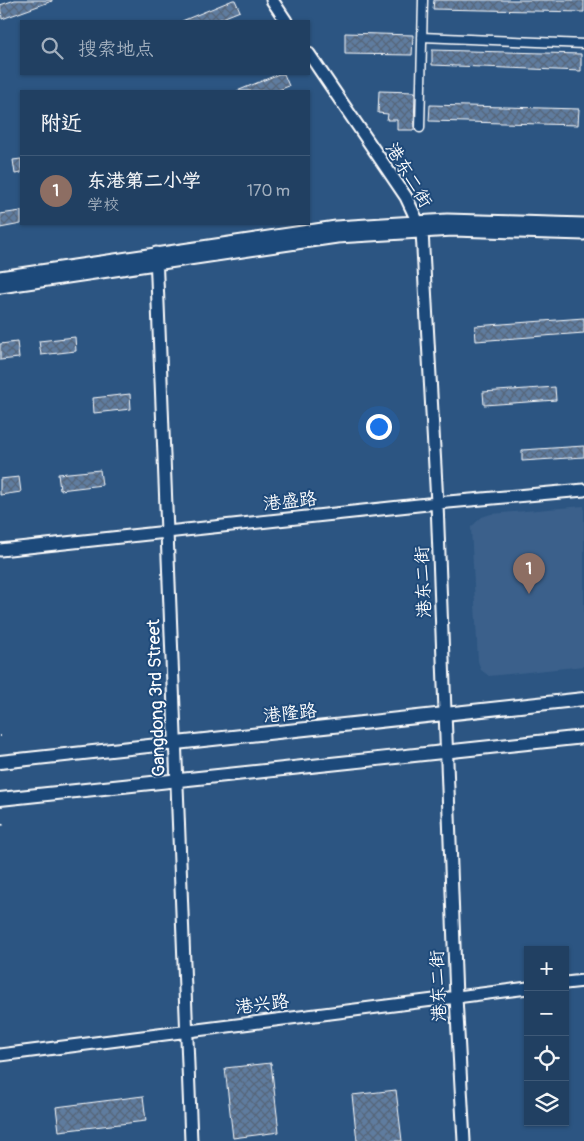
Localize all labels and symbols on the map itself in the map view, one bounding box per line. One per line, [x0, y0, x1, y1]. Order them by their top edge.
street label: 港东二街 [380, 138, 437, 212]
your location [366, 414, 392, 440]
street label: 港盛路 [262, 487, 318, 516]
street label: 港东二街 [411, 546, 436, 618]
pin: 1 [513, 553, 545, 594]
street label: Gangdong 3rd Street [142, 618, 171, 777]
street label: 港隆路 [262, 699, 318, 728]
street label: 港东二街 [426, 950, 451, 1022]
street label: 港兴路 [234, 990, 290, 1019]

